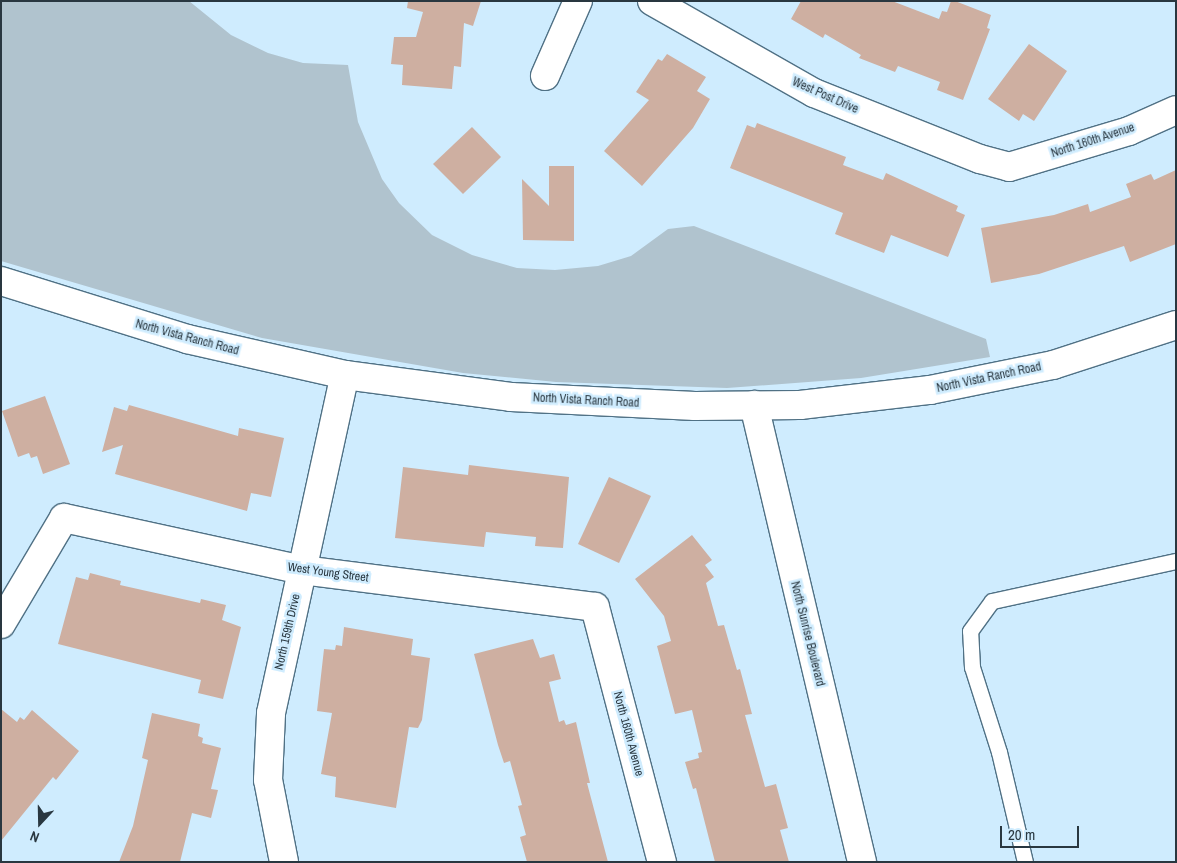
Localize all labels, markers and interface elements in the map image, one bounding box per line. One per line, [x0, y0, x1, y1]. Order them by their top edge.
street label: West Post Drive [790, 75, 860, 117]
street label: North 160th Avenue [1049, 121, 1137, 161]
street label: North Vista Ranch Road [134, 317, 240, 359]
street label: North Vista Ranch Road [935, 360, 1043, 396]
street label: North Vista Ranch Road [532, 391, 640, 411]
street label: West Young Street [287, 560, 369, 586]
street label: North Sunrise Boulevard [787, 580, 827, 688]
street label: North 159th Drive [272, 593, 304, 671]
street label: North 160th Avenue [610, 690, 646, 778]
north arrow [15, 798, 65, 848]
scale bar [1002, 816, 1081, 848]
text: 20 m [1008, 824, 1035, 845]
text: N [28, 827, 42, 847]

